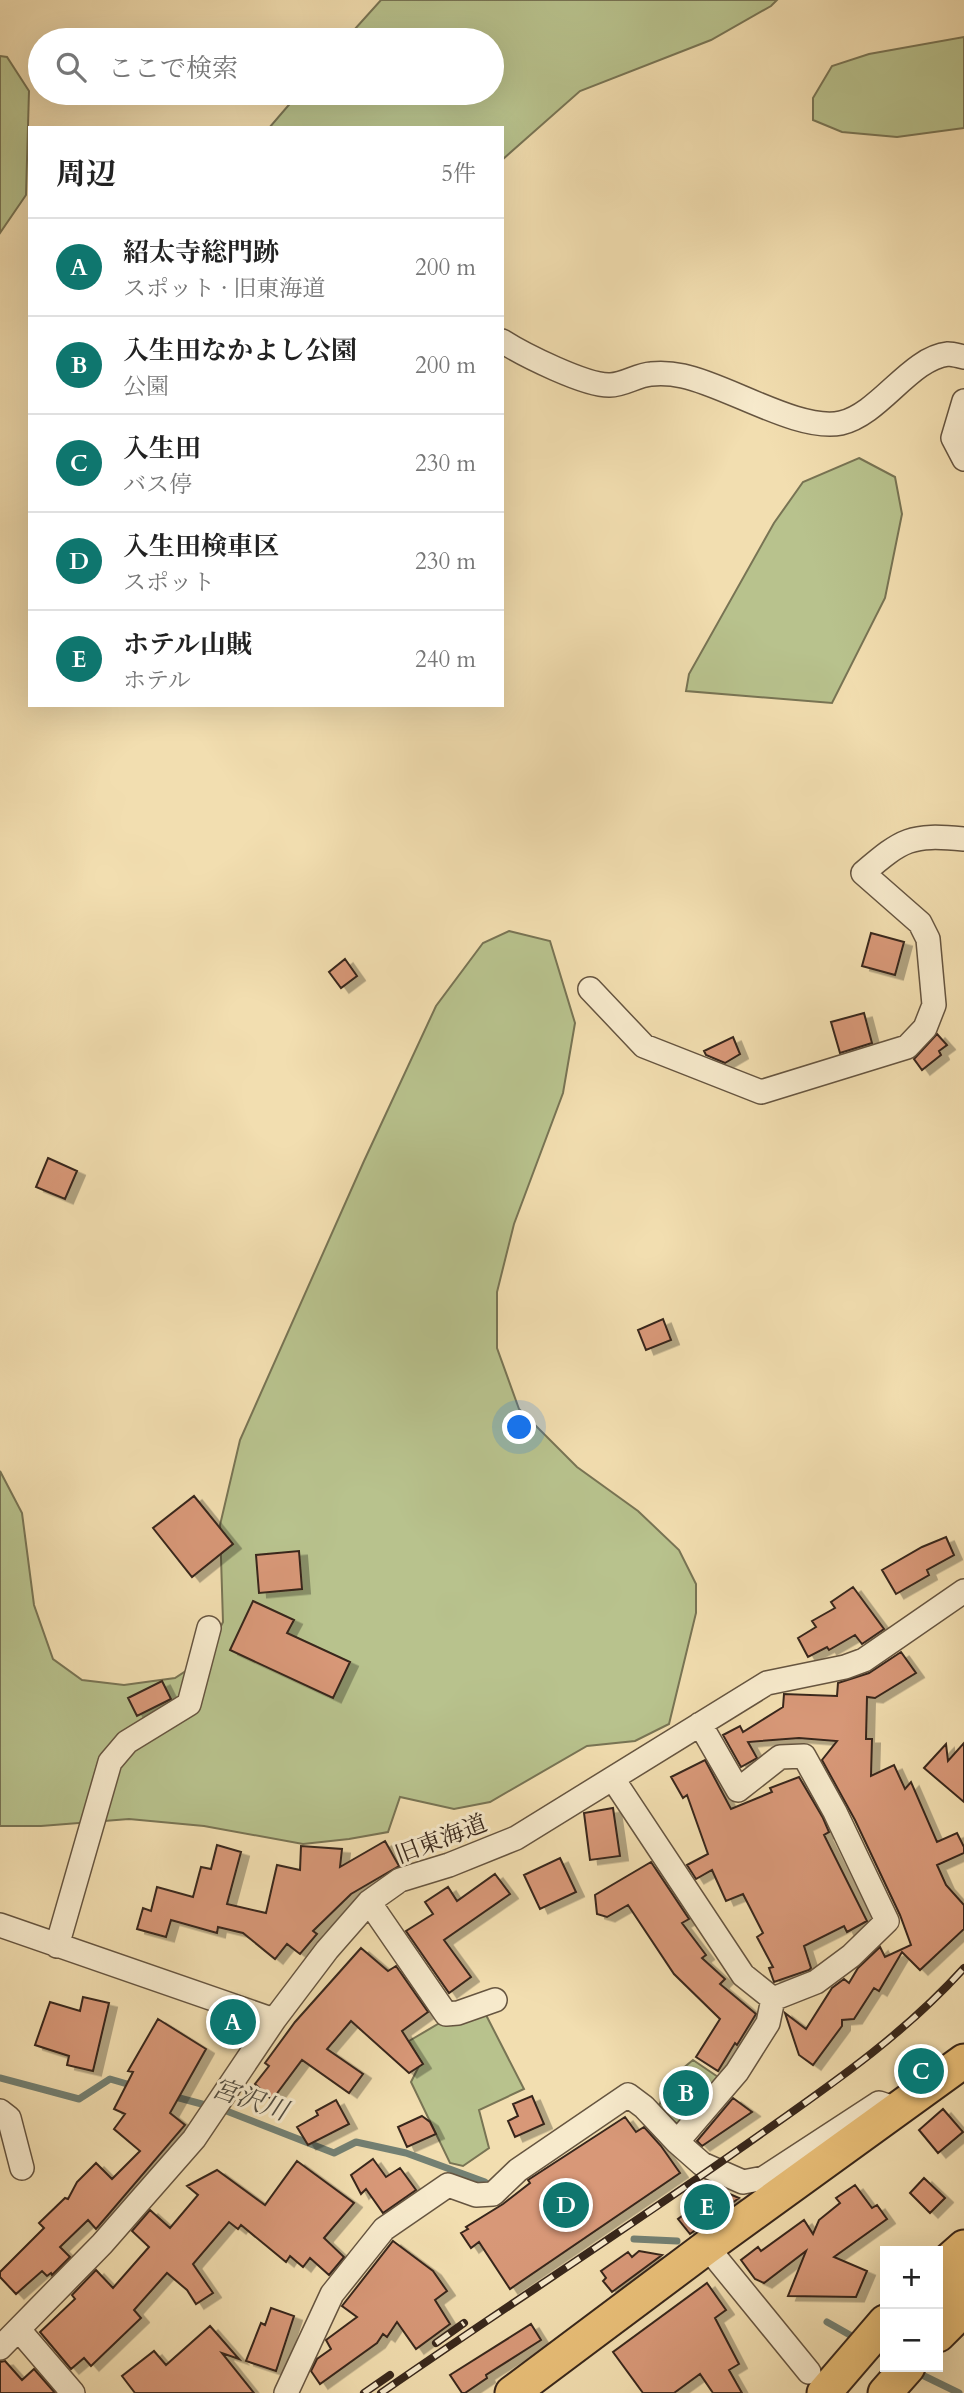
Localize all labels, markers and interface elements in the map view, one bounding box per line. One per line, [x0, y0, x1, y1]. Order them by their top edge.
search box [28, 28, 504, 105]
icon: search [52, 48, 90, 86]
text: ここで検索 [108, 51, 238, 86]
text: 周辺 [56, 154, 116, 195]
text: 5件 [441, 158, 476, 189]
text: 紹太寺総門跡 [123, 235, 279, 270]
text: A [70, 252, 88, 283]
text: 200 m [415, 252, 476, 283]
text: スポット · 旧東海道 [123, 273, 325, 304]
text: 入生田なかよし公園 [123, 333, 357, 368]
text: B [71, 350, 87, 381]
text: 200 m [415, 350, 476, 381]
text: 公園 [123, 371, 169, 402]
text: 入生田 [123, 431, 201, 466]
text: C [70, 448, 88, 479]
text: 230 m [415, 448, 476, 479]
text: バス停 [123, 469, 192, 500]
text: 入生田検車区 [123, 529, 279, 564]
text: D [69, 546, 89, 577]
text: 230 m [415, 546, 476, 577]
text: スポット [123, 567, 215, 598]
text: ホテル山賊 [123, 627, 252, 662]
text: E [72, 644, 86, 675]
text: 240 m [415, 644, 476, 675]
text: ホテル [123, 665, 191, 696]
your location [502, 1410, 536, 1444]
street label: 旧東海道 [390, 1807, 492, 1872]
pin: A [210, 1996, 256, 2048]
pin: C [898, 2045, 944, 2097]
pin: B [663, 2067, 709, 2119]
water label: 宮沢川 [207, 2070, 295, 2130]
pin: D [543, 2179, 589, 2231]
pin: E [684, 2181, 730, 2233]
map controls [880, 2246, 943, 2372]
button: + [880, 2246, 943, 2309]
button: − [880, 2309, 943, 2372]

